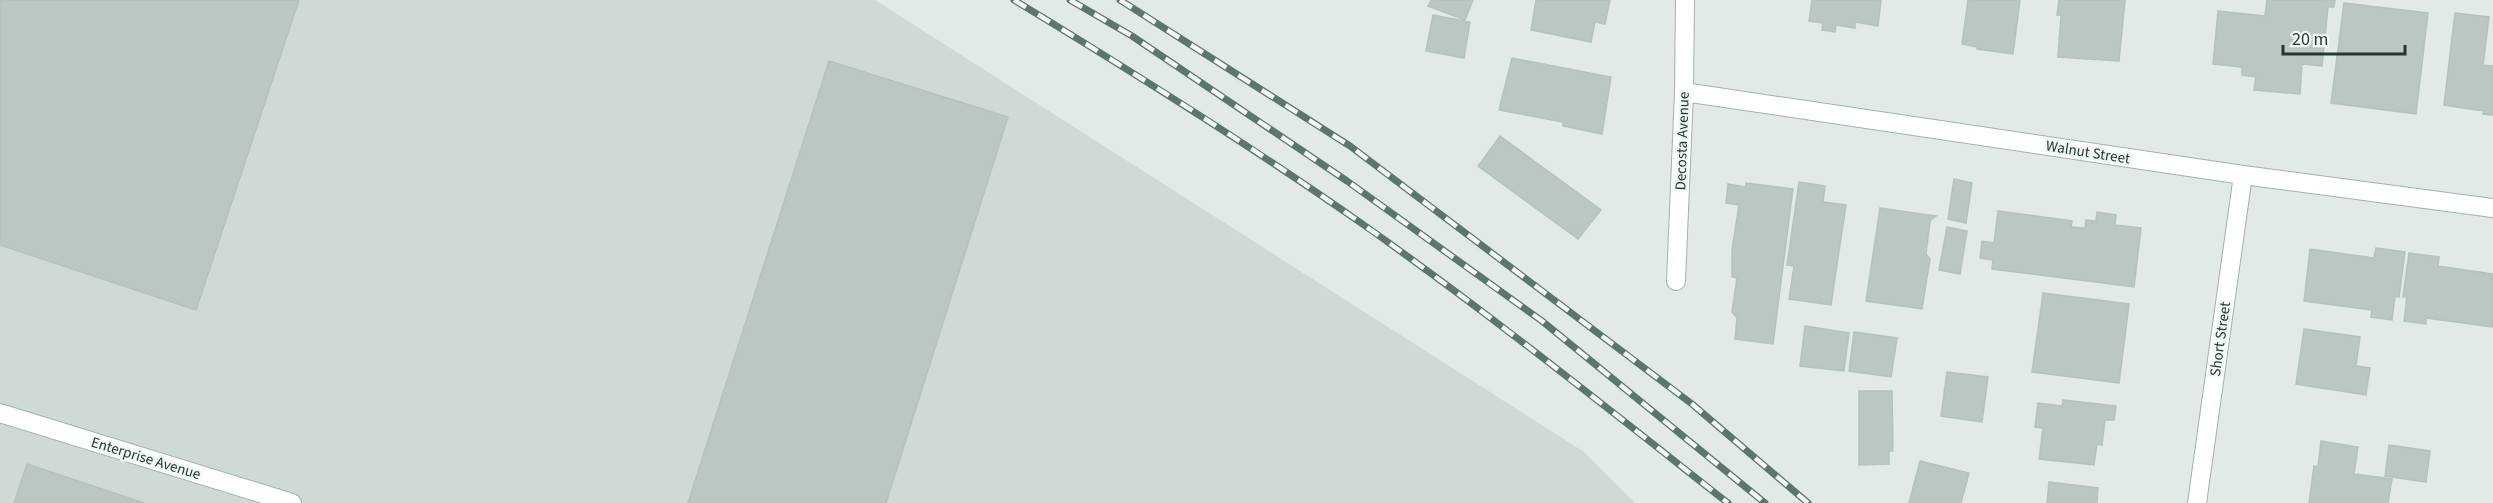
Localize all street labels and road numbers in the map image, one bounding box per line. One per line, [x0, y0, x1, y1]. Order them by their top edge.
street label: Decosta Avenue [1670, 91, 1695, 191]
street label: Walnut Street [2044, 135, 2132, 170]
street label: Short Street [2205, 300, 2236, 378]
street label: Enterprise Avenue [88, 432, 203, 485]

